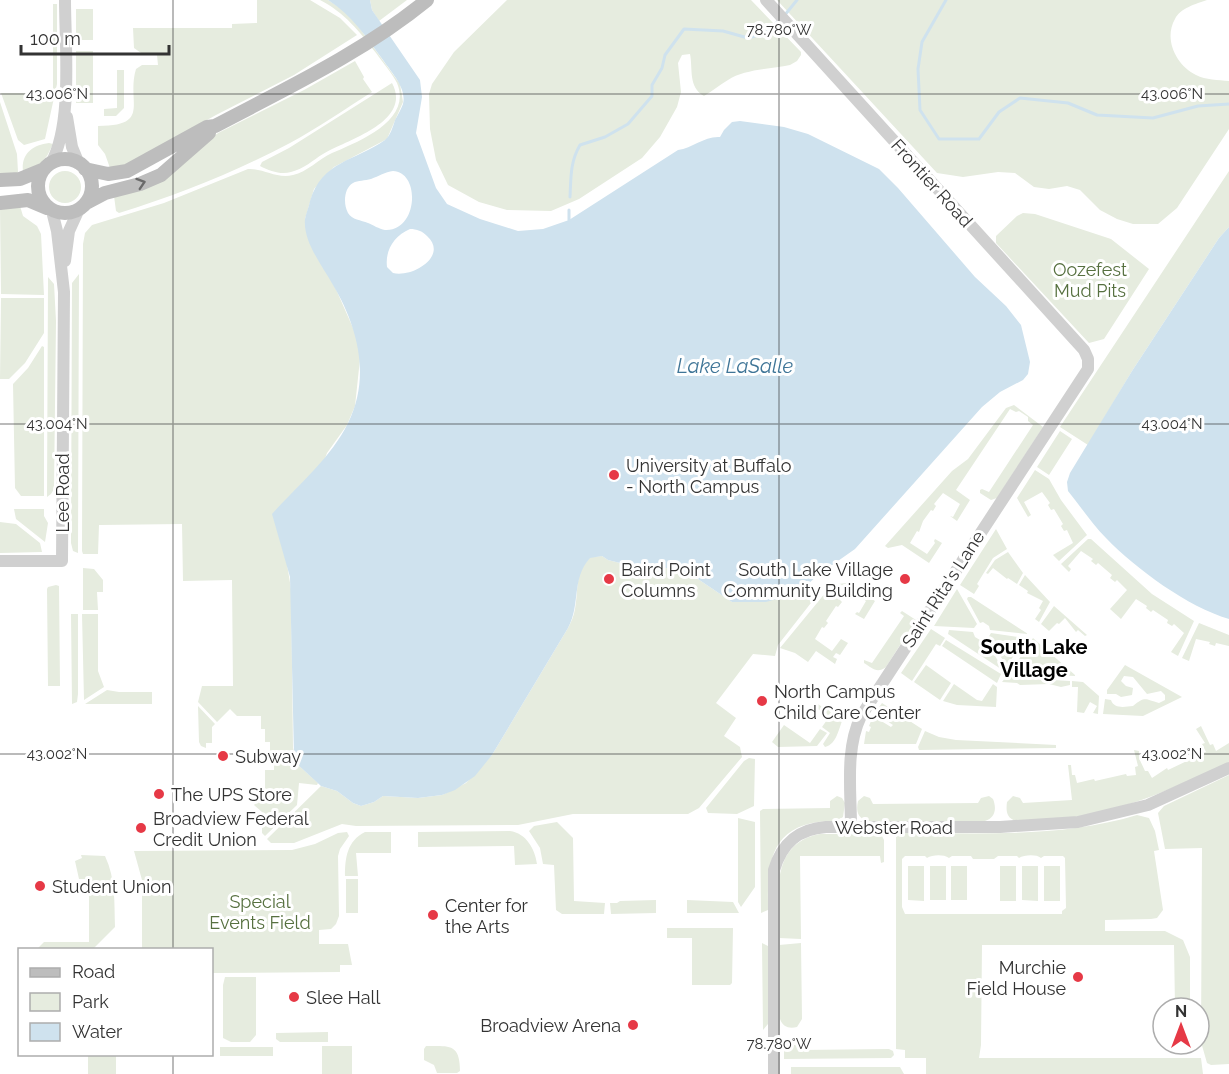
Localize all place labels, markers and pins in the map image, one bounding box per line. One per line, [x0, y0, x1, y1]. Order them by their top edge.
place label: University at Buffalo - North Campus [626, 455, 792, 497]
marker: University at Buffalo - North Campus [607, 468, 621, 482]
place label: Baird Point Columns [621, 559, 711, 601]
place label: South Lake Village Community Building [724, 559, 893, 601]
marker: Baird Point Columns [602, 572, 616, 586]
marker: South Lake Village Community Building [898, 572, 912, 586]
place label: North Campus Child Care Center [774, 681, 922, 723]
marker: North Campus Child Care Center [755, 694, 769, 708]
place label: Subway [235, 746, 301, 767]
marker: Subway [216, 749, 230, 763]
place label: The UPS Store [171, 784, 292, 805]
marker: The UPS Store [152, 787, 166, 801]
place label: Broadview Federal Credit Union [153, 808, 309, 850]
marker: Broadview Federal Credit Union [134, 821, 148, 835]
place label: Student Union [52, 876, 171, 897]
marker: Student Union [33, 879, 47, 893]
place label: Center for the Arts [445, 895, 529, 937]
marker: Center for the Arts [426, 908, 440, 922]
place label: Murchie Field House [966, 957, 1066, 999]
marker: Murchie Field House [1071, 970, 1085, 984]
place label: Slee Hall [306, 987, 380, 1008]
marker: Slee Hall [287, 990, 301, 1004]
place label: Broadview Arena [480, 1015, 621, 1036]
marker: Broadview Arena [626, 1018, 640, 1032]

